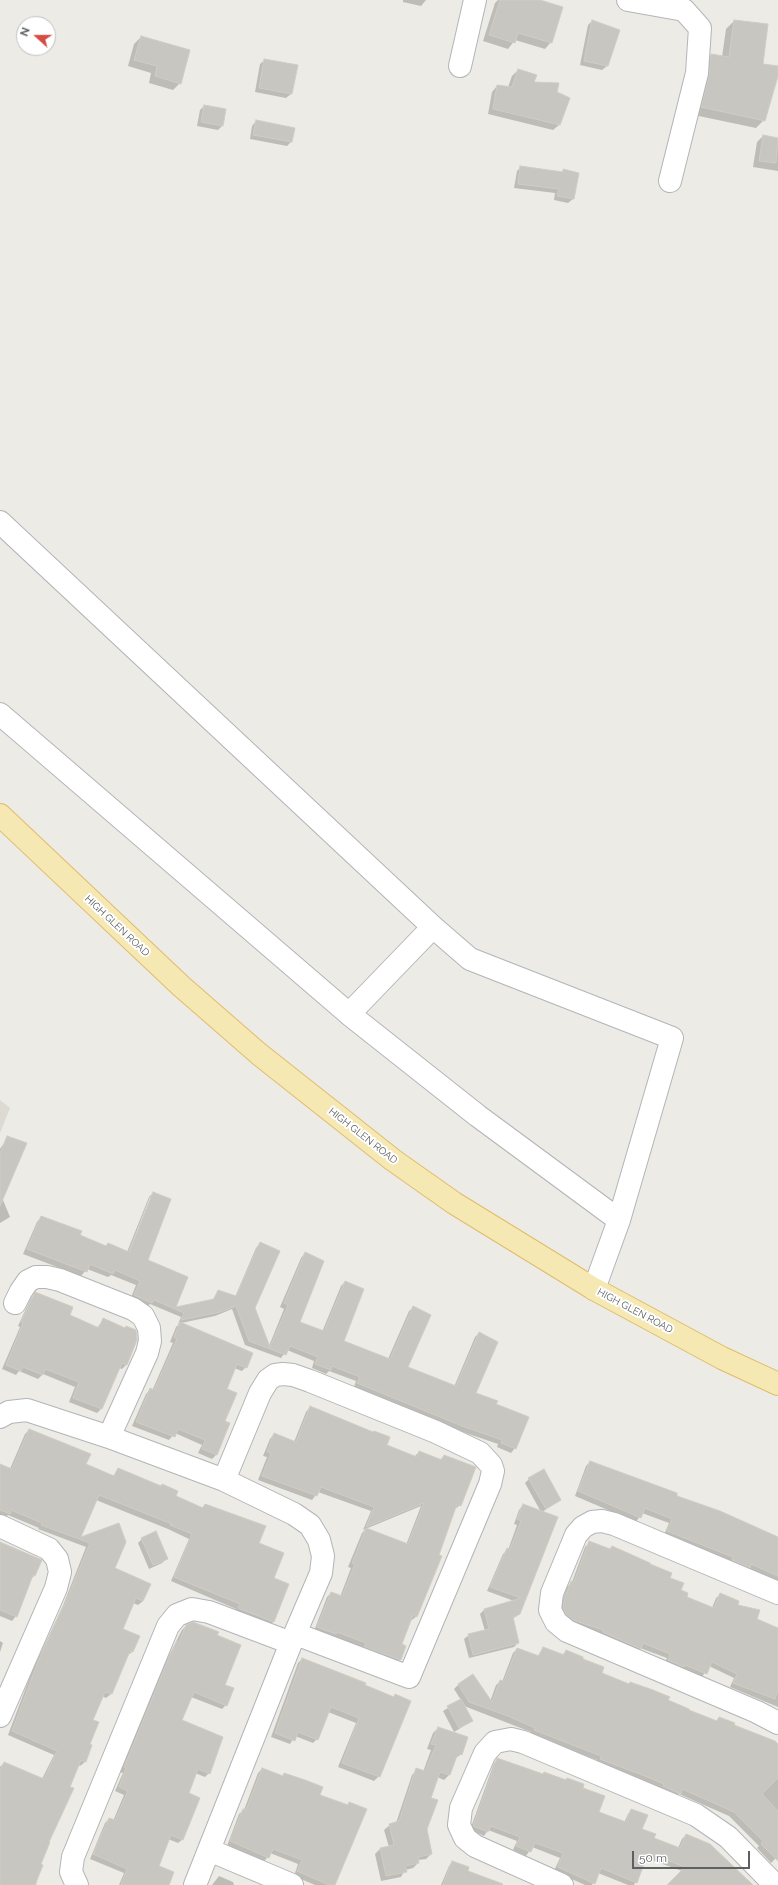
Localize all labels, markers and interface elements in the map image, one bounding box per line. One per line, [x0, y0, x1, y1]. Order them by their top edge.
north arrow [16, 16, 56, 56]
text: N [18, 26, 33, 38]
street label: HIGH GLEN ROAD [82, 893, 152, 959]
street label: HIGH GLEN ROAD [326, 1105, 400, 1167]
street label: HIGH GLEN ROAD [595, 1286, 675, 1336]
scale bar [634, 1843, 752, 1869]
text: 50 m [639, 1851, 667, 1865]

